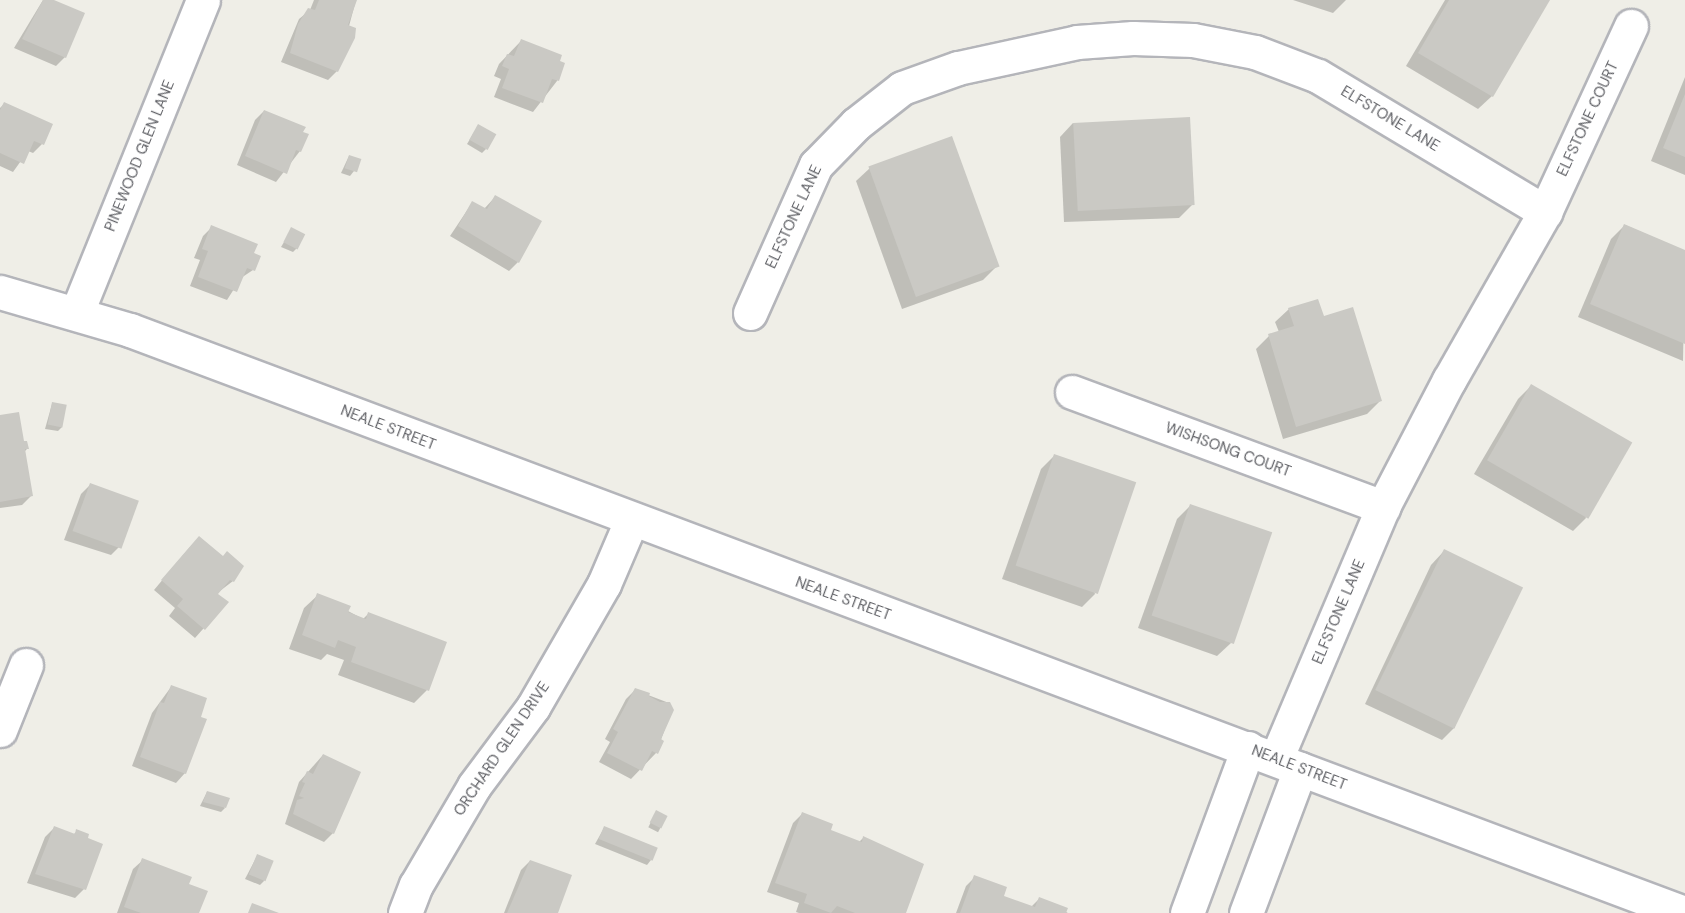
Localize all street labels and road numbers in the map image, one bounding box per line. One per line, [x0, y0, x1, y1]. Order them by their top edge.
street label: ELFSTONE COURT [1553, 59, 1623, 179]
street label: PINEWOOD GLEN LANE [101, 78, 179, 234]
street label: ELFSTONE LANE [1337, 82, 1443, 156]
street label: ELFSTONE LANE [762, 163, 826, 271]
street label: NEALE STREET [338, 402, 438, 454]
street label: WISHSONG COURT [1163, 419, 1293, 481]
street label: ELFSTONE LANE [1309, 557, 1369, 667]
street label: NEALE STREET [793, 573, 893, 625]
street label: ORCHARD GLEN DRIVE [450, 678, 554, 820]
street label: NEALE STREET [1249, 742, 1349, 794]

